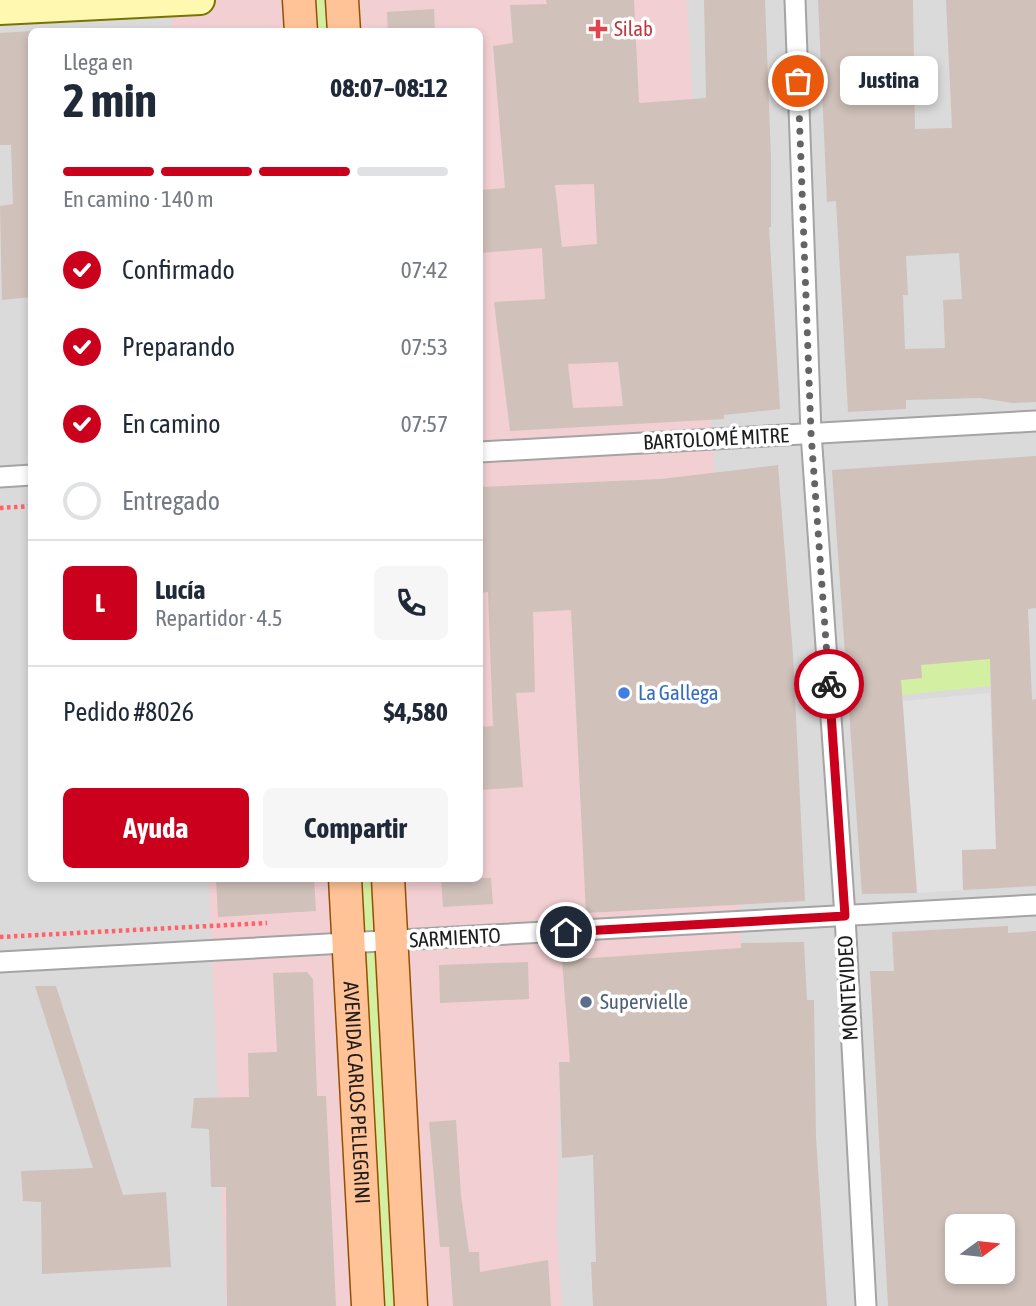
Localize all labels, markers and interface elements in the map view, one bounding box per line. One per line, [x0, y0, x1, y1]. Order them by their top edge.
place label: Silab [614, 16, 653, 40]
marker: Silab [588, 19, 608, 39]
text: Llega en [63, 49, 133, 75]
pin [768, 51, 828, 111]
callout: Justina [840, 56, 938, 106]
icon: bag [779, 62, 817, 100]
text: Justina [859, 67, 919, 93]
text: 08:07–08:12 [330, 73, 448, 103]
text: 2 min [63, 74, 157, 127]
text: En camino · 140 m [63, 186, 214, 212]
icon: check [63, 251, 101, 289]
text: Confirmado [122, 255, 235, 285]
text: 07:42 [401, 257, 448, 283]
icon: check [63, 328, 101, 366]
text: Preparando [122, 332, 235, 362]
text: 07:53 [401, 334, 448, 360]
icon: check [63, 405, 101, 443]
text: En camino [122, 409, 221, 439]
text: 07:57 [401, 411, 448, 437]
street label: BARTOLOMÉ MITRE [643, 422, 789, 454]
text: Entregado [122, 486, 220, 516]
button: phone [374, 566, 448, 640]
text: Lucía [155, 575, 205, 605]
text: L [95, 588, 105, 618]
text: Repartidor · 4.5 [155, 605, 282, 631]
courier [794, 649, 864, 719]
icon: bike [810, 665, 848, 703]
place label: La Gallega [638, 680, 719, 704]
marker: La Gallega [616, 685, 632, 701]
text: Pedido #8026 [63, 697, 194, 727]
text: $4,580 [384, 697, 448, 727]
button: Ayuda [63, 788, 249, 868]
button: Compartir [263, 788, 448, 868]
pin [536, 902, 596, 962]
icon: home [547, 913, 585, 951]
street label: SARMIENTO [409, 923, 501, 951]
street label: MONTEVIDEO [832, 935, 862, 1041]
street label: AVENIDA CARLOS PELLEGRINI [340, 981, 376, 1205]
place label: Supervielle [600, 989, 688, 1013]
marker: Supervielle [578, 994, 594, 1010]
north arrow [945, 1214, 1015, 1284]
map controls [945, 1214, 1015, 1284]

